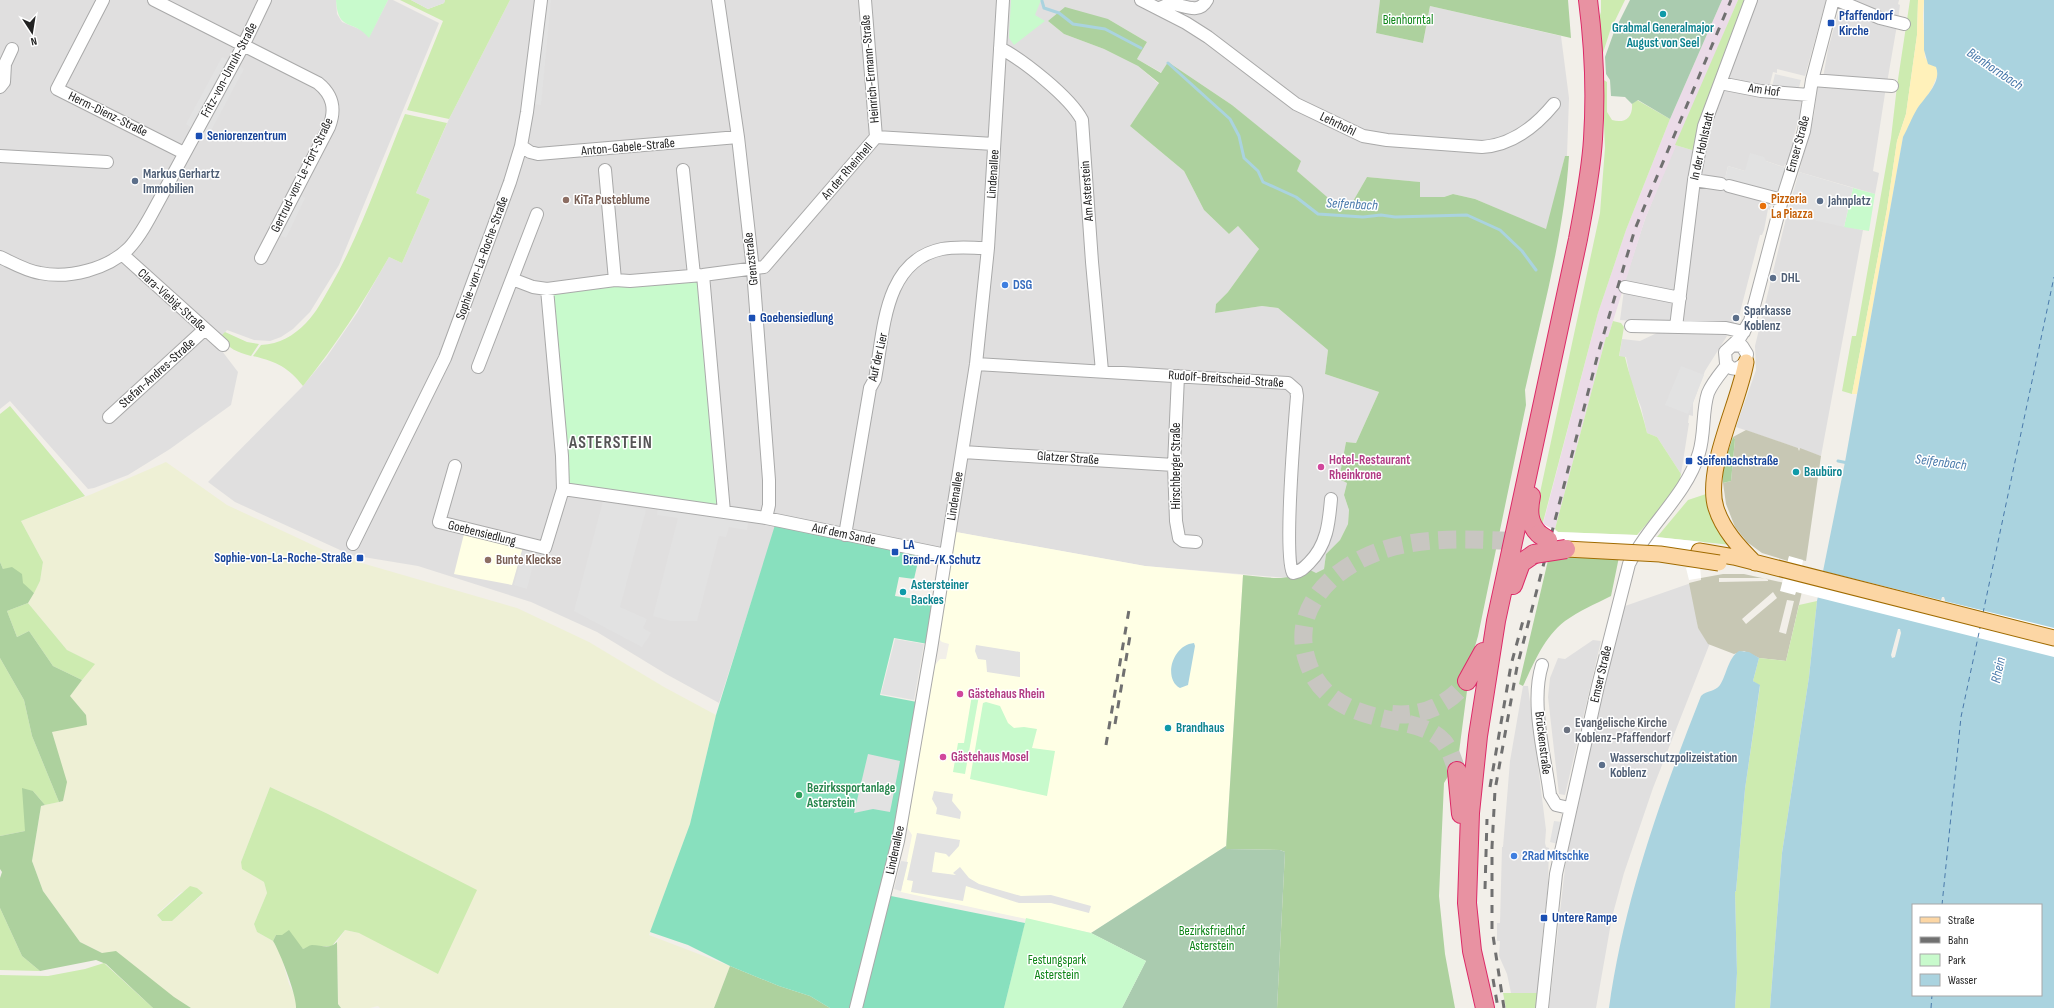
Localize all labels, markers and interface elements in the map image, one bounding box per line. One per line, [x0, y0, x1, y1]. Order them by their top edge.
place label: Pfaffendorf Kirche [1839, 8, 1894, 39]
marker: Grabmal Generalmajor August von Seel [1658, 9, 1668, 19]
north arrow [12, 12, 52, 52]
park label: Bienhorntal [1383, 12, 1433, 28]
street label: Heinrich-Ermann-Straße [857, 14, 883, 124]
marker: Pfaffendorf Kirche [1826, 18, 1836, 28]
street label: Fritz-von-Unruh-Straße [197, 20, 261, 120]
place label: Grabmal Generalmajor August von Seel [1612, 20, 1714, 51]
text: N [30, 34, 38, 48]
water label: Bienhornbach [1964, 44, 2026, 94]
street label: Am Hof [1746, 80, 1781, 100]
street label: Herm-Dienz-Straße [66, 88, 150, 140]
street label: Lehrhohl [1317, 108, 1359, 140]
street label: In der Hohlstadt [1686, 110, 1718, 182]
street label: Emser Straße [1783, 114, 1813, 174]
street label: Gertrud-von-Le-Fort-Straße [267, 115, 337, 235]
place label: Seniorenzentrum [207, 128, 287, 144]
marker: Seniorenzentrum [194, 131, 204, 141]
street label: Anton-Gabele-Straße [579, 135, 676, 159]
street label: An der Rheinhell [817, 139, 876, 204]
street label: Lindenallee [983, 149, 1003, 199]
street label: Am Asterstein [1077, 160, 1097, 223]
place label: Markus Gerhartz Immobilien [143, 166, 220, 197]
marker: Markus Gerhartz Immobilien [130, 176, 140, 186]
place label: Pizzeria La Piazza [1771, 191, 1813, 222]
place label: KiTa Pusteblume [574, 192, 650, 208]
place label: Jahnplatz [1827, 193, 1871, 209]
street label: Sophie-von-La-Roche-Straße [452, 194, 512, 322]
water label: Seifenbach [1326, 194, 1378, 214]
marker: KiTa Pusteblume [561, 195, 571, 205]
marker: Jahnplatz [1815, 196, 1825, 206]
marker: Pizzeria La Piazza [1758, 201, 1768, 211]
street label: Grenzstraße [740, 232, 762, 286]
street label: Clara-Viebig-Straße [134, 265, 210, 335]
place label: DHL [1781, 270, 1800, 286]
marker: DHL [1768, 273, 1778, 283]
place label: DSG [1013, 277, 1032, 293]
marker: DSG [1000, 280, 1010, 290]
place label: Sparkasse Koblenz [1744, 303, 1791, 334]
place label: Goebensiedlung [760, 310, 834, 326]
marker: Goebensiedlung [747, 313, 757, 323]
marker: Sparkasse Koblenz [1731, 313, 1741, 323]
street label: Auf der Lier [864, 331, 891, 384]
street label: Stefan-Andres-Straße [116, 335, 198, 411]
street label: Rudolf-Breitscheid-Straße [1168, 367, 1284, 391]
street label: Hirschberger Straße [1168, 423, 1184, 509]
district label: ASTERSTEIN [568, 433, 653, 453]
street label: Glatzer Straße [1036, 448, 1100, 468]
water label: Seifenbach [1914, 450, 1968, 474]
place label: Hotel-Restaurant Rheinkrone [1329, 452, 1411, 483]
place label: Seifenbachstraße [1697, 453, 1779, 469]
marker: Seifenbachstraße [1684, 456, 1694, 466]
marker: Hotel-Restaurant Rheinkrone [1316, 462, 1326, 472]
place label: Baubüro [1804, 464, 1842, 480]
marker: Baubüro [1791, 467, 1801, 477]
street label: Lindenallee [943, 470, 967, 522]
street label: Goebensiedlung [446, 517, 518, 549]
street label: Auf dem Sande [810, 519, 877, 549]
place label: LA Brand-/K.Schutz [903, 537, 981, 568]
marker: LA Brand-/K.Schutz [890, 547, 900, 557]
place label: Sophie-von-La-Roche-Straße [214, 550, 352, 566]
place label: Bunte Kleckse [496, 552, 562, 568]
marker: Sophie-von-La-Roche-Straße [355, 553, 365, 563]
marker: Bunte Kleckse [483, 555, 493, 565]
place label: Astersteiner Backes [910, 577, 969, 608]
marker: Astersteiner Backes [898, 587, 908, 597]
street label: Emser Straße [1587, 644, 1615, 704]
water label: Rhein [1987, 655, 2009, 685]
place label: Gästehaus Rhein [968, 686, 1045, 702]
marker: Gästehaus Rhein [955, 689, 965, 699]
street label: Brückenstraße [1531, 710, 1555, 776]
place label: Evangelische Kirche Koblenz-Pfaffendorf [1575, 715, 1672, 746]
place label: Brandhaus [1176, 720, 1225, 736]
marker: Brandhaus [1163, 723, 1173, 733]
marker: Evangelische Kirche Koblenz-Pfaffendorf [1562, 725, 1572, 735]
place label: Gästehaus Mosel [951, 749, 1029, 765]
place label: Wasserschutzpolizeistation Koblenz [1610, 750, 1738, 781]
marker: Gästehaus Mosel [938, 752, 948, 762]
marker: Wasserschutzpolizeistation Koblenz [1597, 760, 1607, 770]
place label: Bezirkssportanlage Asterstein [806, 780, 896, 811]
marker: Bezirkssportanlage Asterstein [794, 790, 804, 800]
street label: Lindenallee [882, 824, 908, 876]
place label: 2Rad Mitschke [1522, 848, 1590, 864]
marker: 2Rad Mitschke [1509, 851, 1519, 861]
legend [1912, 904, 2042, 996]
place label: Untere Rampe [1552, 910, 1618, 926]
marker: Untere Rampe [1539, 913, 1549, 923]
text: Straße [1948, 913, 1975, 928]
park label: Bezirksfriedhof Asterstein [1179, 923, 1245, 954]
text: Bahn [1948, 933, 1968, 948]
park label: Festungspark Asterstein [1028, 952, 1086, 983]
text: Park [1948, 953, 1966, 968]
text: Wasser [1948, 973, 1977, 988]

